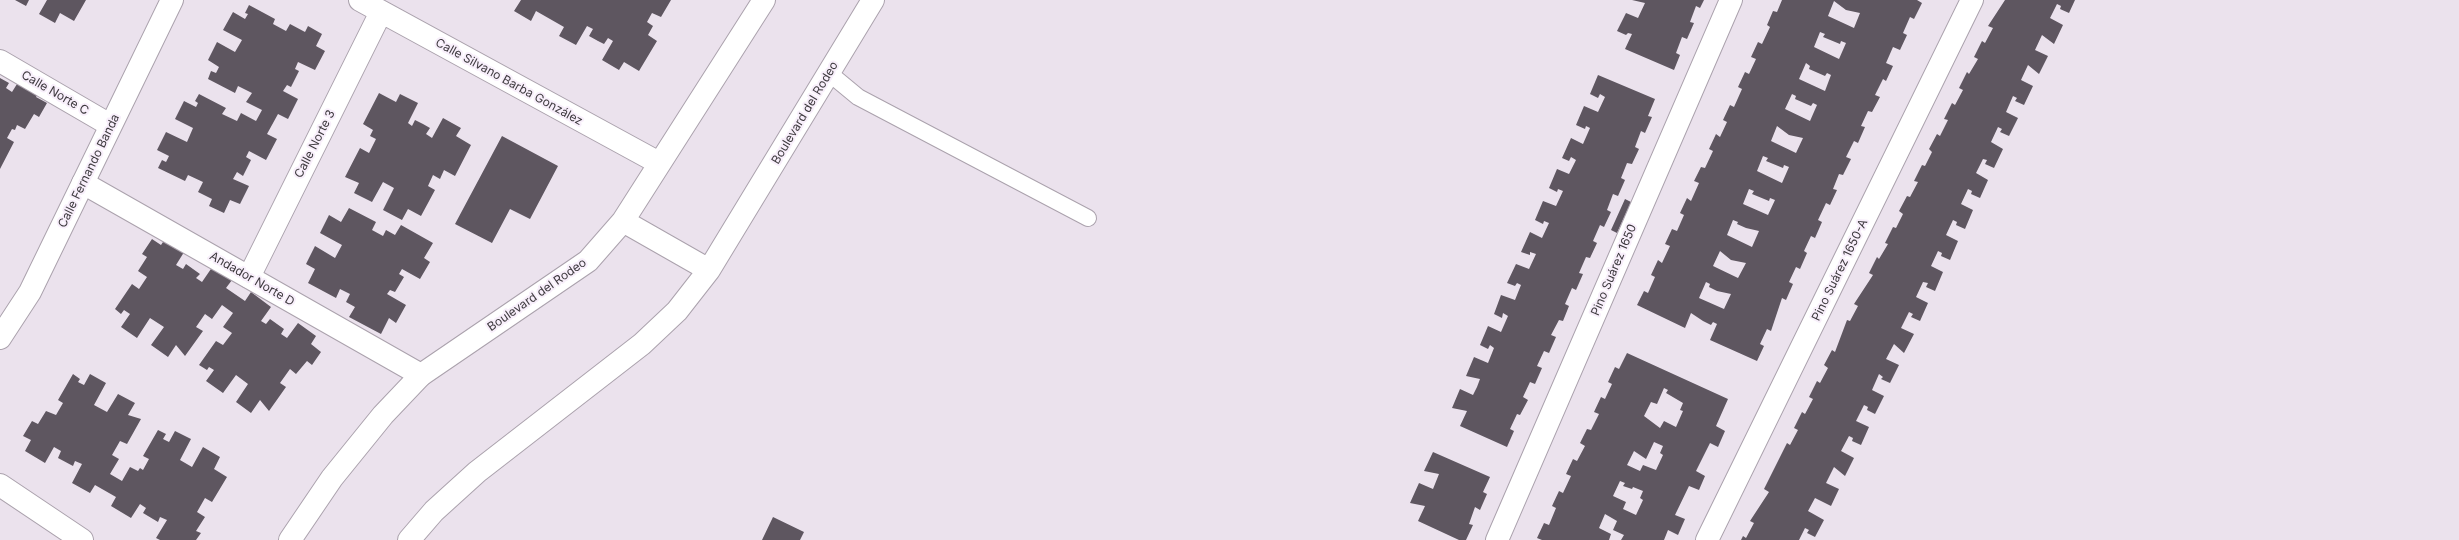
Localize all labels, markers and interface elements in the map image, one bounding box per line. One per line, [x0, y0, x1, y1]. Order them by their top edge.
street label: Calle Silvano Barba González [433, 35, 585, 129]
street label: Boulevard del Rodeo [769, 59, 841, 167]
street label: Calle Norte C [19, 68, 91, 118]
street label: Calle Norte 3 [292, 108, 338, 180]
street label: Calle Fernando Banda [55, 112, 123, 230]
street label: Pino Suárez 1650-A [1809, 217, 1871, 323]
street label: Pino Suárez 1650 [1588, 222, 1640, 318]
street label: Andador Norte D [207, 249, 297, 309]
street label: Boulevard del Rodeo [485, 255, 589, 335]

